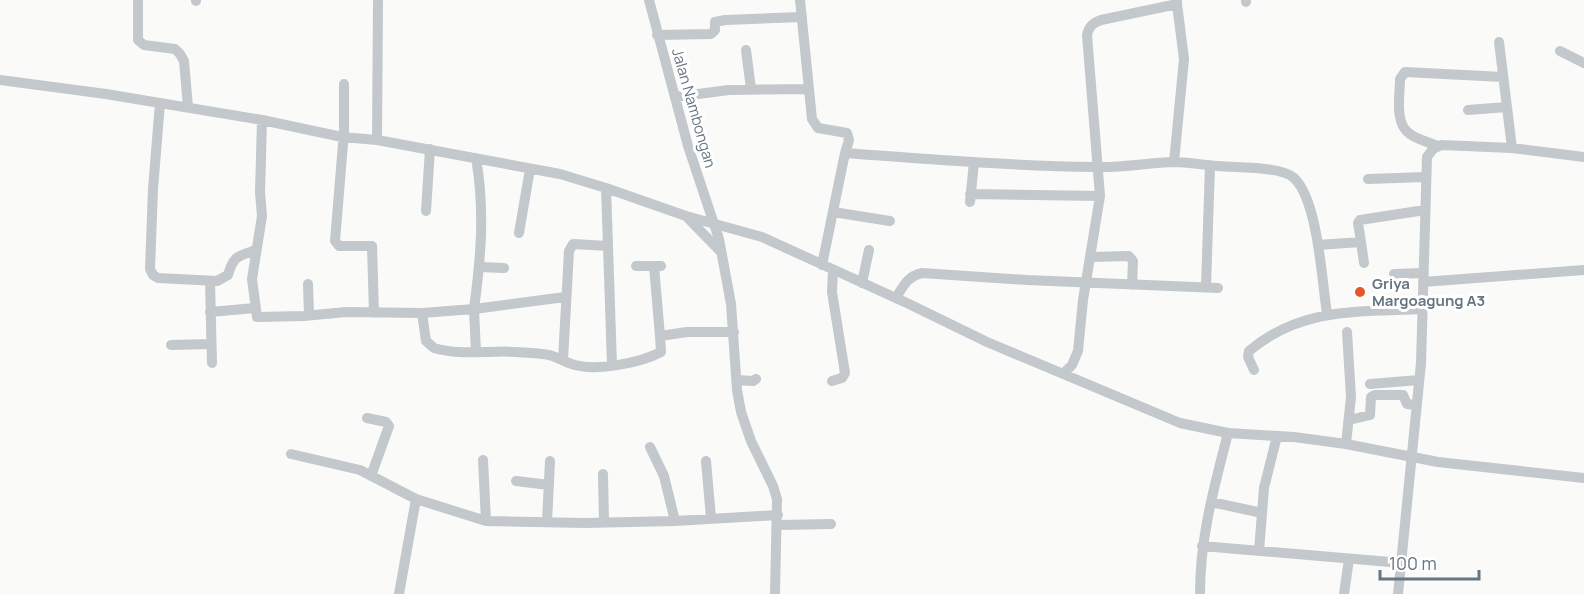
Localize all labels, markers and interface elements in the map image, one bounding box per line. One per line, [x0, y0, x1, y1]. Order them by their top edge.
street label: Jalan Nambongan [667, 46, 721, 170]
place label: Griya Margoagung A3 [1372, 273, 1485, 311]
marker: Griya Margoagung A3 [1353, 285, 1367, 299]
scale bar [1380, 543, 1479, 581]
text: 100 m [1389, 551, 1437, 575]

